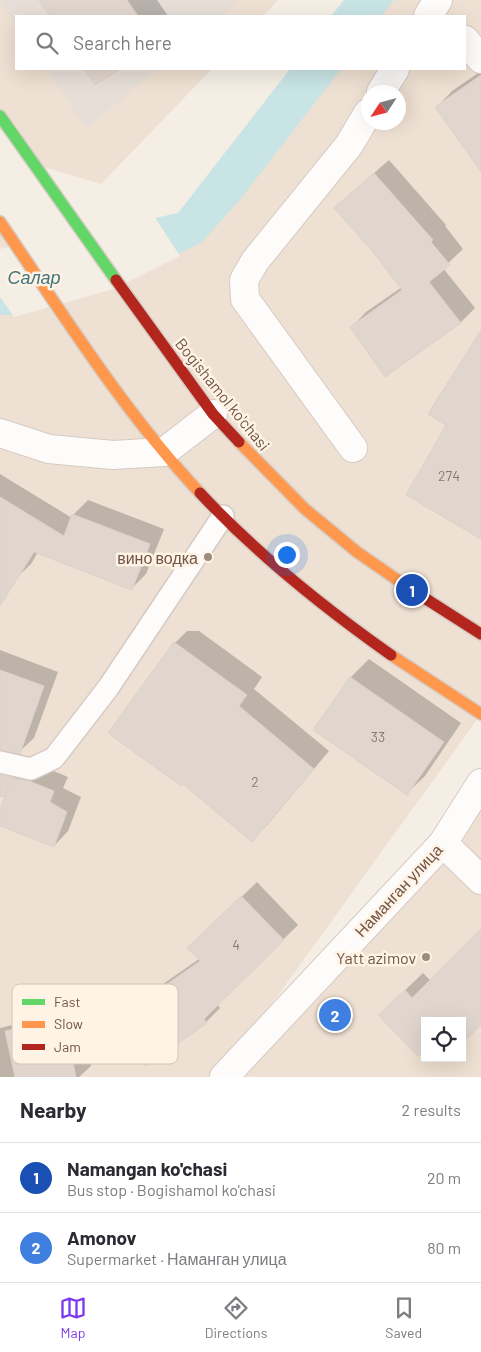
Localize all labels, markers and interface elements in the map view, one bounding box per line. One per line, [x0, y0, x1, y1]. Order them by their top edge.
search box [15, 15, 466, 70]
icon: search [33, 29, 61, 57]
text: Search here [73, 31, 172, 54]
north arrow [361, 85, 406, 130]
water label: Салар [7, 266, 61, 288]
street label: Bogishamol ko'chasi [172, 334, 274, 454]
house number: 274 [438, 467, 460, 484]
your location [274, 542, 300, 568]
place label: вино водка [117, 548, 198, 567]
marker: вино водка [202, 551, 214, 563]
pin: 1 [396, 571, 428, 609]
house number: 33 [371, 728, 385, 745]
house number: 2 [251, 773, 259, 790]
street label: Наманган улица [350, 840, 446, 940]
house number: 4 [232, 936, 240, 953]
place label: Yatt azimov [336, 948, 416, 967]
marker: Yatt azimov [420, 951, 432, 963]
legend [12, 984, 178, 1064]
text: Fast [54, 993, 80, 1010]
pin: 2 [319, 996, 351, 1034]
text: Slow [54, 1015, 83, 1032]
map controls [421, 1017, 466, 1062]
button: locate [421, 1017, 466, 1062]
text: Jam [54, 1038, 81, 1055]
text: Nearby [20, 1097, 86, 1122]
text: 2 results [402, 1100, 461, 1119]
text: Namangan ko'chasi [67, 1157, 227, 1180]
text: 1 [33, 1168, 39, 1187]
text: 20 m [427, 1168, 461, 1187]
text: Bus stop · Bogishamol ko'chasi [67, 1180, 276, 1199]
text: Amonov [67, 1226, 136, 1249]
text: 2 [32, 1238, 40, 1257]
text: 80 m [427, 1238, 461, 1257]
text: Supermarket · Наманган улица [67, 1249, 287, 1268]
tab: Map [59, 1294, 87, 1341]
tab: Directions [205, 1294, 267, 1341]
tab: Saved [385, 1294, 422, 1341]

